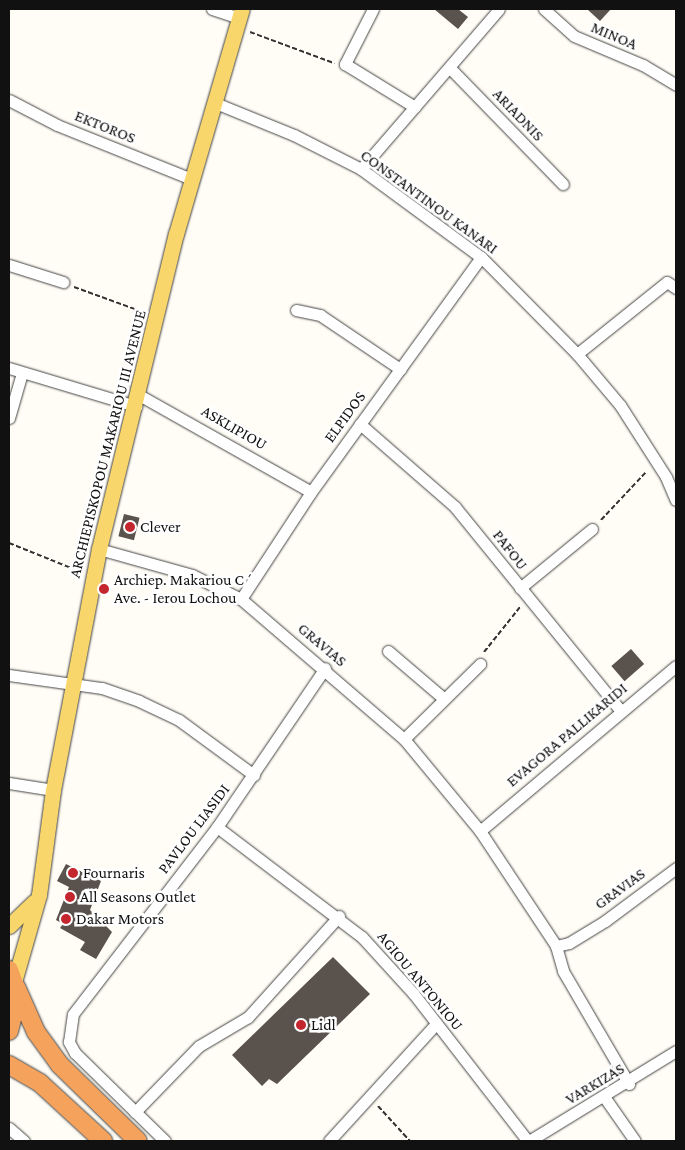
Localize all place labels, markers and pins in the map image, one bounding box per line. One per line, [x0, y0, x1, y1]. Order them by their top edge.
place label: Clever [140, 517, 181, 537]
marker: Clever [124, 521, 136, 533]
place label: Archiep. Makariou C´ Ave. - Ierou Lochou [114, 570, 253, 608]
marker: Archiep. Makariou C´ Ave. - Ierou Lochou [98, 583, 110, 595]
place label: Fournaris [83, 863, 145, 883]
marker: Fournaris [67, 867, 79, 879]
place label: All Seasons Outlet [80, 887, 196, 907]
marker: All Seasons Outlet [64, 891, 76, 903]
place label: Dakar Motors [76, 909, 164, 929]
marker: Dakar Motors [60, 913, 72, 925]
place label: Lidl [311, 1015, 336, 1035]
marker: Lidl [295, 1019, 307, 1031]

